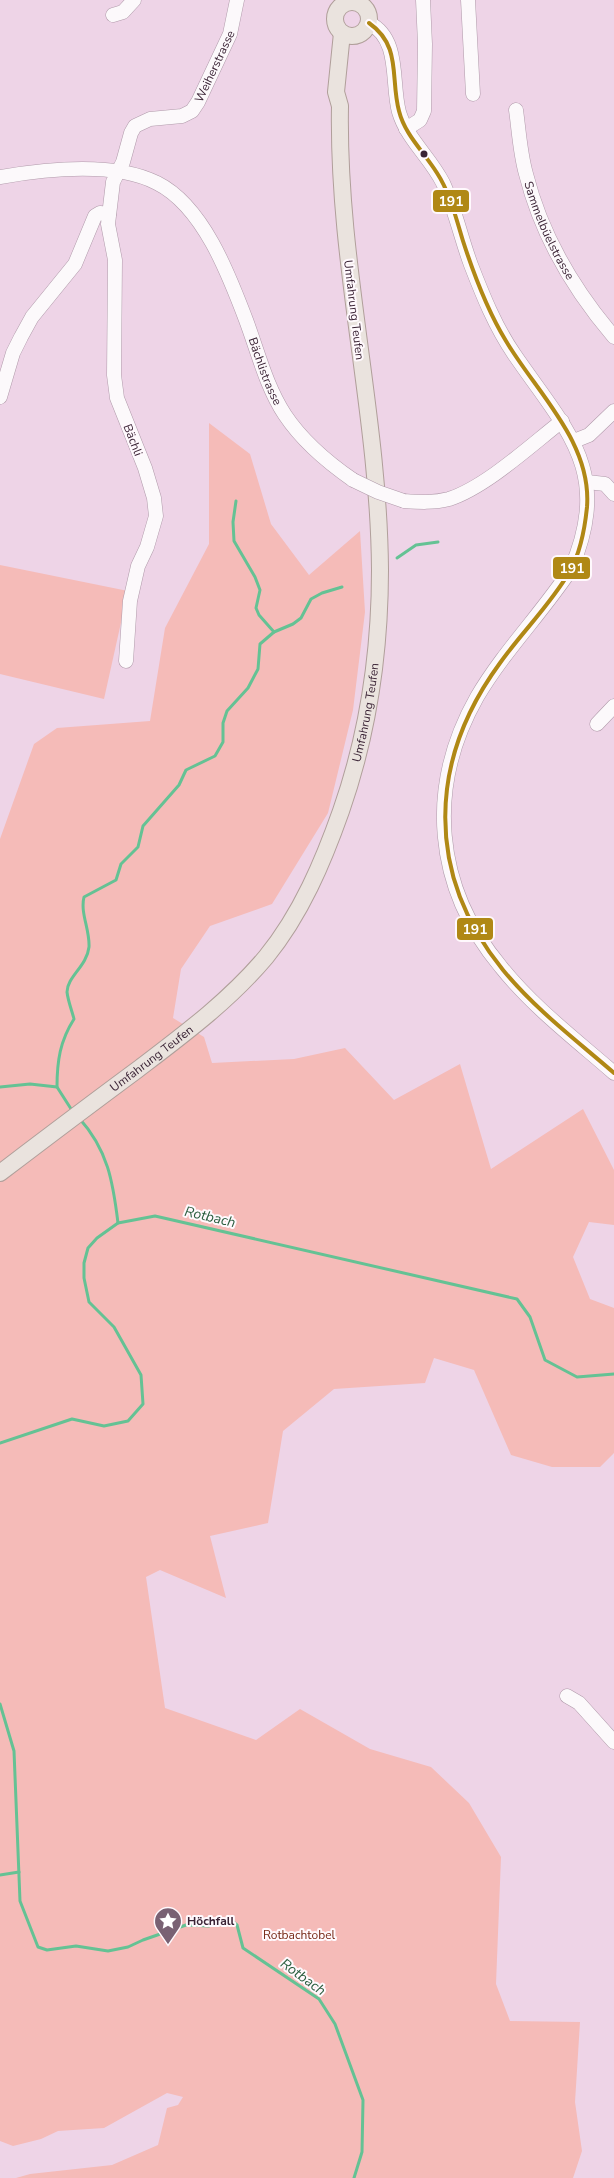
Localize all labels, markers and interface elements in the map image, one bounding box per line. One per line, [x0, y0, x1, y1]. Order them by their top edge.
street label: Weiherstrasse [191, 28, 239, 105]
unlabelled marker [419, 149, 429, 159]
street label: Sammelbüelstrasse [520, 179, 578, 283]
line badge: 191 [432, 189, 470, 213]
text: 191 [438, 192, 464, 211]
street label: Umfahrung Teufen [340, 259, 368, 361]
street label: Bächlistrasse [245, 335, 286, 408]
street label: Bächli [120, 422, 146, 458]
line badge: 191 [552, 556, 591, 580]
text: 191 [559, 559, 585, 578]
street label: Umfahrung Teufen [348, 662, 383, 764]
line badge: 191 [456, 917, 494, 941]
text: 191 [462, 920, 488, 939]
street label: Umfahrung Teufen [107, 1022, 197, 1095]
water label: Rotbach [183, 1202, 237, 1232]
place icon: Höchfall [153, 1906, 183, 1945]
place label: Höchfall [187, 1913, 235, 1929]
park label: Rotbachtobel [263, 1927, 336, 1943]
water label: Rotbach [276, 1954, 330, 2000]

